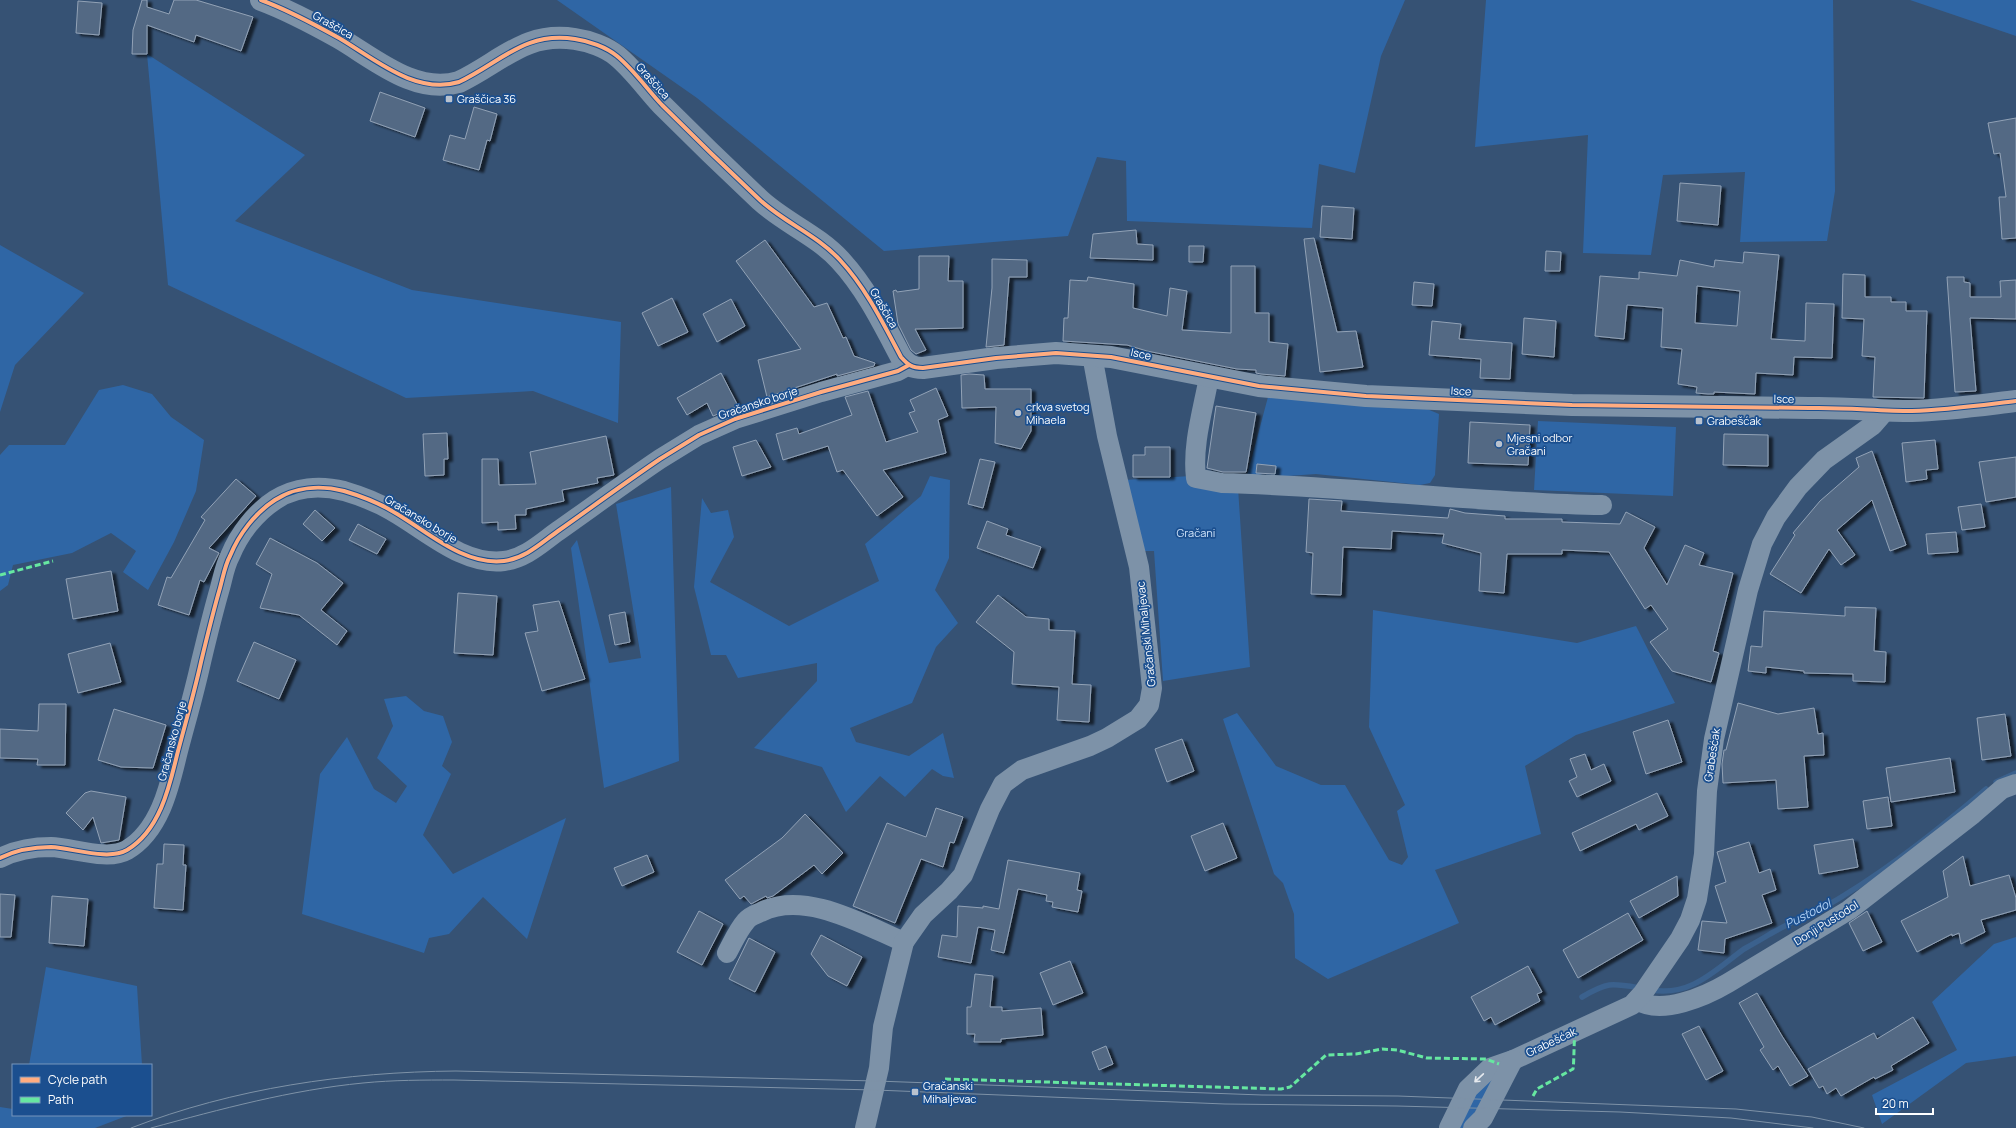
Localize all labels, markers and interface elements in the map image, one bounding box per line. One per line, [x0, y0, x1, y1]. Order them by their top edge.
street label: Graščica [310, 7, 356, 42]
street label: Graščica [633, 59, 674, 102]
place label: Graščica 36 [457, 91, 516, 106]
marker: Graščica 36 [444, 94, 454, 104]
street label: Graščica [867, 285, 902, 331]
street label: Isce [1129, 344, 1153, 363]
street label: Gračansko borje [716, 382, 800, 422]
street label: Isce [1450, 382, 1472, 399]
street label: Isce [1774, 391, 1795, 406]
place label: crkva svetog Mihaela [1026, 399, 1090, 427]
marker: crkva svetog Mihaela [1013, 408, 1023, 418]
place label: Grabešćak [1707, 413, 1761, 428]
marker: Grabešćak [1694, 416, 1704, 426]
place label: Mjesni odbor Gračani [1507, 430, 1573, 458]
marker: Mjesni odbor Gračani [1494, 439, 1504, 449]
street label: Gračansko borje [382, 491, 461, 546]
park label: Gračani [1177, 525, 1215, 540]
street label: Gračanski Mihaljevac [1133, 581, 1158, 687]
street label: Gračansko borje [154, 699, 190, 783]
street label: Grabešćak [1700, 727, 1723, 783]
water label: Pustodol [1782, 894, 1836, 932]
street label: Donji Pustodol [1791, 897, 1861, 948]
street label: Grabešćak [1523, 1023, 1579, 1060]
legend [12, 1064, 152, 1116]
text: Cycle path [48, 1071, 107, 1088]
one-way arrow [1474, 1073, 1484, 1082]
place label: Gračanski Mihaljevac [923, 1078, 976, 1106]
marker: Gračanski Mihaljevac [910, 1087, 920, 1097]
scale bar [1876, 1090, 1933, 1116]
text: Path [48, 1091, 74, 1108]
text: 20 m [1882, 1095, 1909, 1112]

